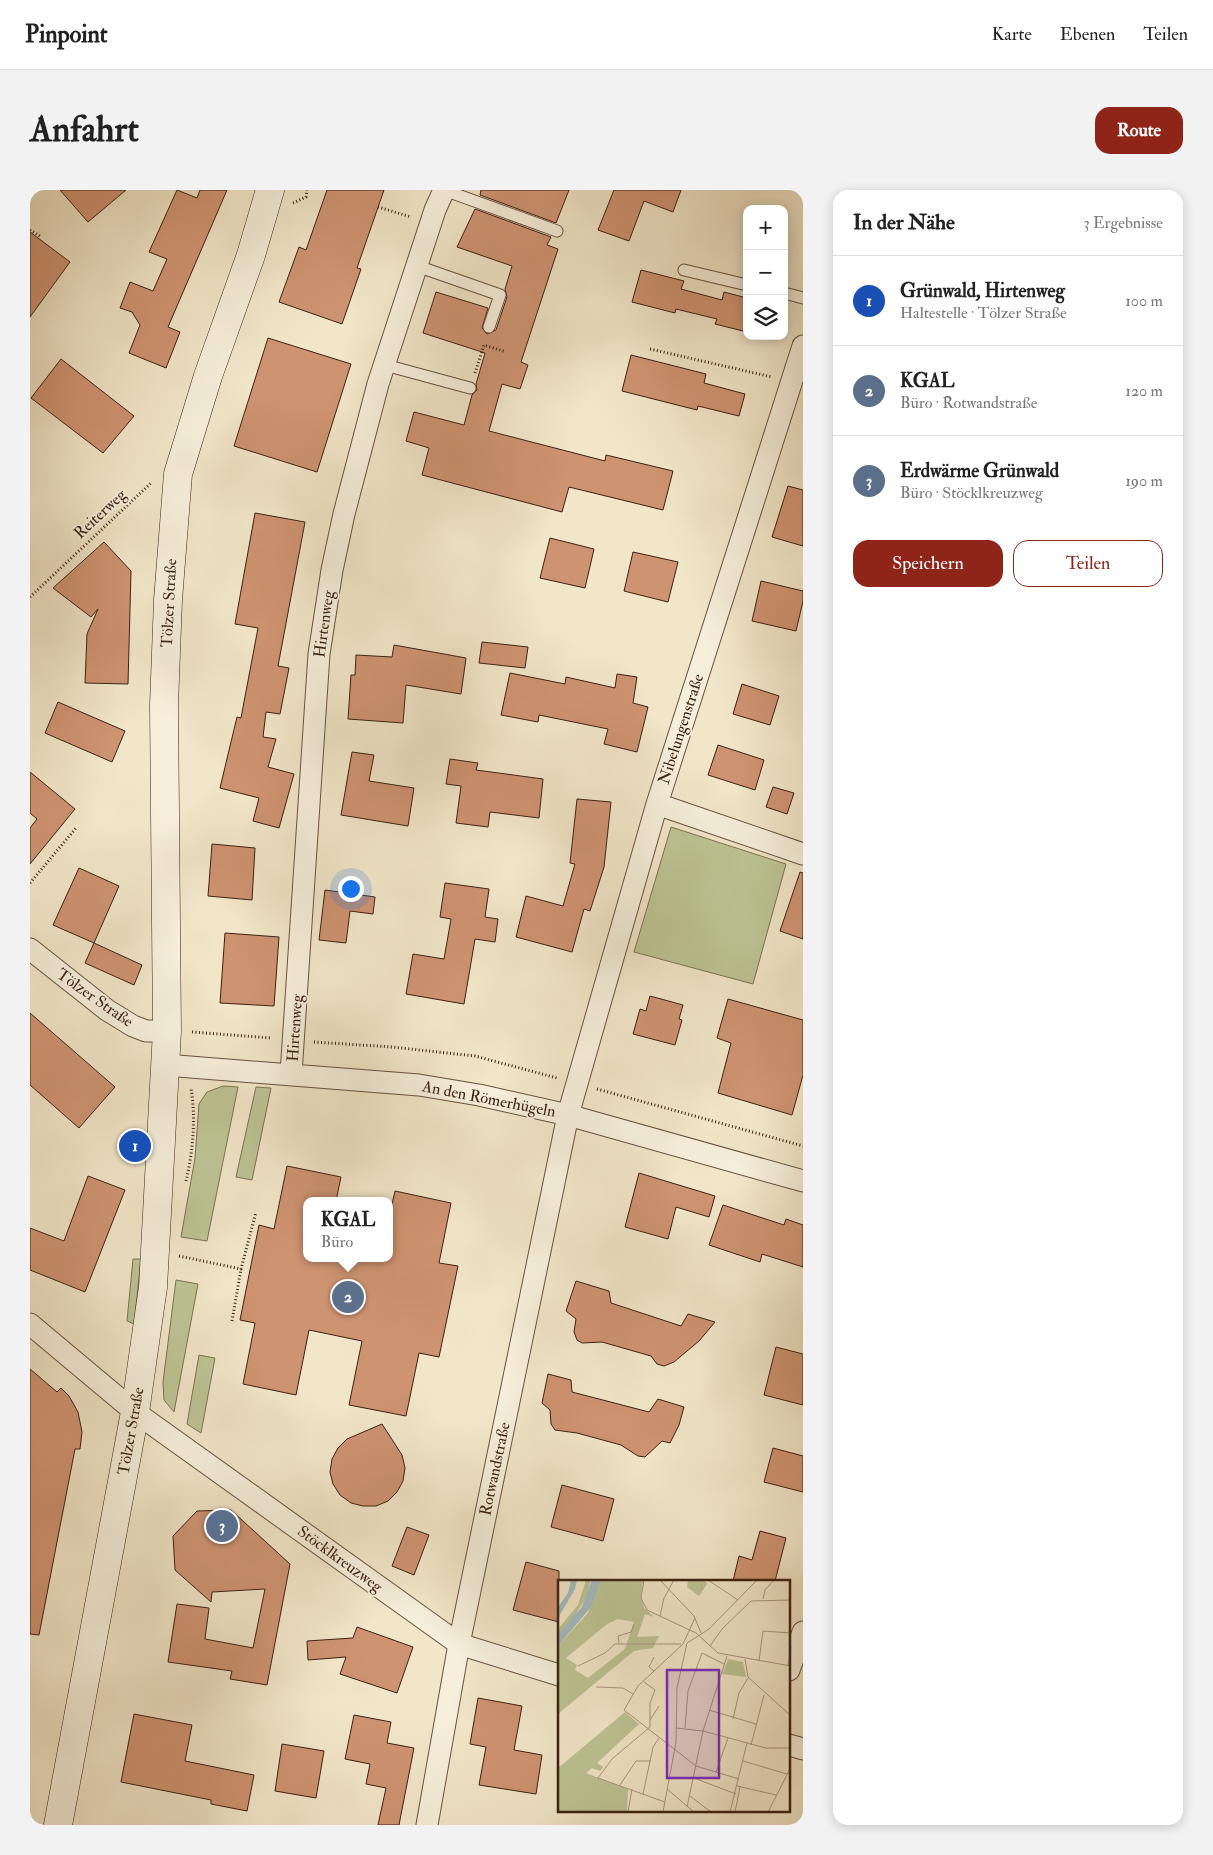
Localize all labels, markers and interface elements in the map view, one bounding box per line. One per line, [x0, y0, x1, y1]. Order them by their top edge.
text: Pinpoint [25, 19, 108, 50]
text: Karte [992, 23, 1032, 46]
text: Ebenen [1060, 23, 1115, 46]
text: Teilen [1143, 23, 1188, 46]
button: Route [1095, 107, 1183, 154]
text: Anfahrt [30, 108, 139, 152]
map controls [743, 205, 788, 340]
button: + [743, 205, 788, 250]
text: In der Nähe [853, 209, 955, 236]
text: 3 Ergebnisse [1083, 213, 1163, 233]
button: − [743, 250, 788, 295]
text: Grünwald, Hirtenweg [900, 279, 1065, 303]
text: 1 [866, 291, 872, 311]
text: 100 m [1125, 291, 1163, 311]
button: layers [743, 295, 788, 340]
text: Haltestelle · Tölzer Straße [900, 303, 1067, 323]
text: KGAL [900, 369, 955, 393]
text: 2 [865, 381, 873, 401]
text: 120 m [1125, 381, 1163, 401]
text: Büro · Rotwandstraße [900, 393, 1037, 413]
text: Erdwärme Grünwald [900, 459, 1059, 483]
text: 3 [866, 471, 872, 491]
text: 190 m [1125, 471, 1163, 491]
text: Büro · Stöcklkreuzweg [900, 483, 1043, 503]
street label: Reiterweg [70, 484, 131, 543]
button: Speichern [853, 540, 1003, 587]
button: Teilen [1013, 540, 1163, 587]
street label: Tölzer Straße [157, 558, 181, 648]
street label: Hirtenweg [309, 588, 339, 659]
street label: Nibelungenstraße [654, 671, 708, 787]
your location [338, 876, 364, 902]
street label: Tölzer Straße [53, 964, 137, 1032]
street label: Hirtenweg [283, 992, 307, 1062]
street label: An den Römerhügeln [420, 1076, 557, 1122]
pin: 1 [119, 1127, 151, 1165]
popup [303, 1197, 393, 1262]
text: KGAL [321, 1208, 375, 1232]
text: Büro [321, 1232, 353, 1252]
pin: 2 [332, 1278, 364, 1316]
street label: Tölzer Straße [113, 1385, 149, 1477]
street label: Rotwandstraße [475, 1420, 515, 1518]
pin: 3 [206, 1507, 238, 1545]
street label: Stöcklkreuzweg [293, 1521, 387, 1597]
inset map [558, 1580, 790, 1812]

